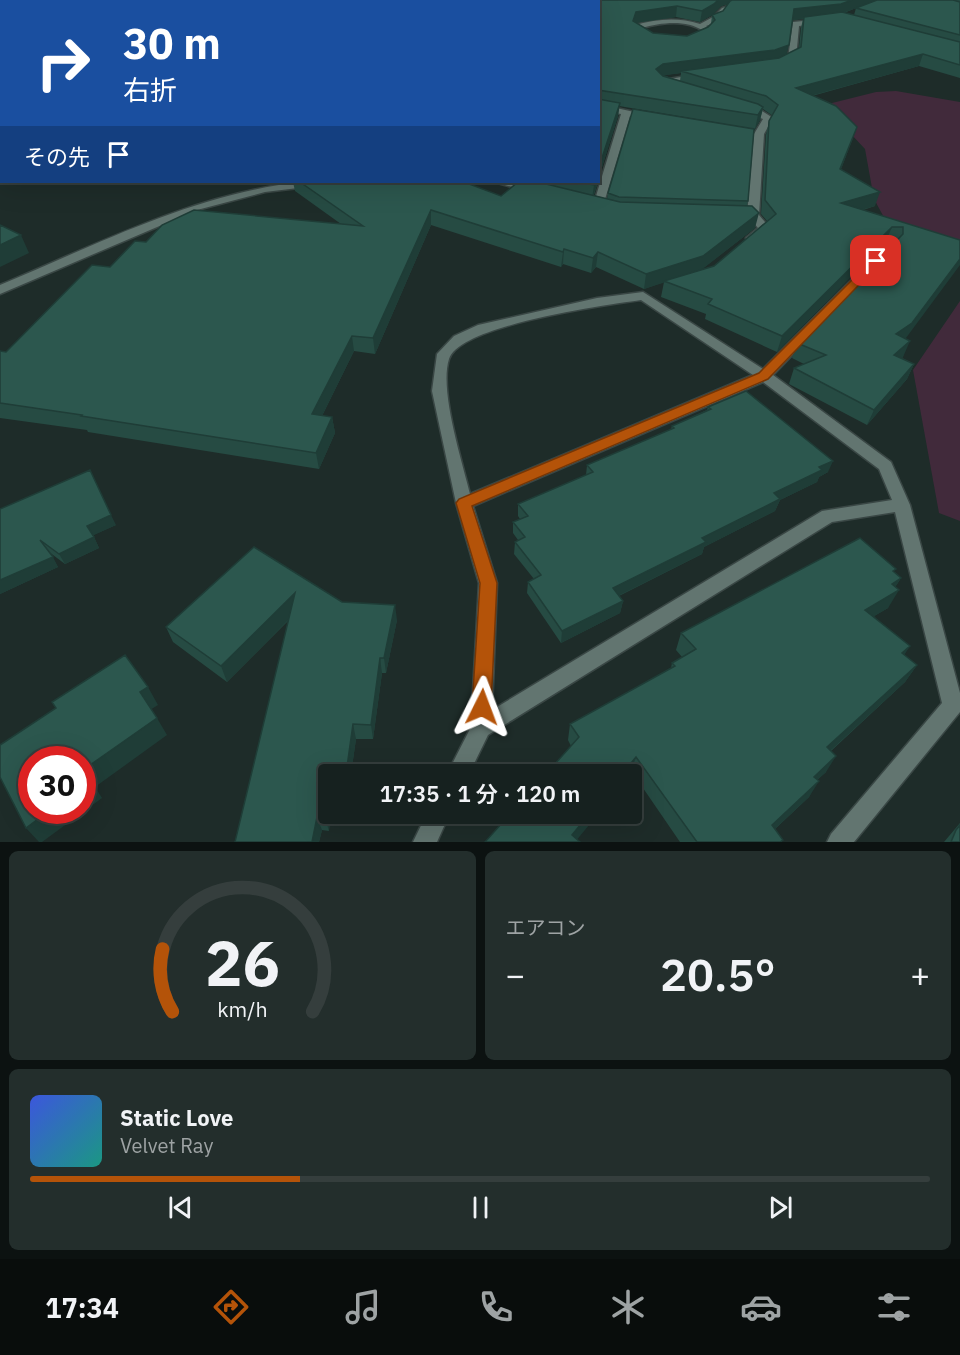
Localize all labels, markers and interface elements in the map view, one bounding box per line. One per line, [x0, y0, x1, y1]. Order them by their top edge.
text: 30 m [123, 16, 221, 71]
icon: right [24, 24, 102, 102]
text: 右折 [123, 72, 177, 107]
icon: arrive [102, 138, 135, 171]
text: その先 [24, 142, 90, 171]
pin [850, 235, 901, 286]
icon: arrive [859, 244, 892, 277]
position arrow [450, 675, 514, 739]
speed limit sign: 30 [18, 746, 96, 824]
text: 17:35 · 1 分 · 120 m [380, 779, 580, 808]
text: エアコン [506, 914, 586, 941]
text: 26 [205, 922, 280, 1003]
text: 20.5° [660, 945, 776, 1003]
text: − [506, 953, 525, 996]
text: + [910, 953, 930, 996]
text: km/h [217, 996, 267, 1024]
text: Static Love [120, 1103, 233, 1132]
text: Velvet Ray [120, 1132, 213, 1159]
icon: previous [164, 1191, 197, 1224]
icon: pause [464, 1191, 497, 1224]
icon: next [764, 1191, 797, 1224]
icon: directions [210, 1286, 252, 1328]
icon: music [342, 1286, 384, 1328]
icon: phone [475, 1286, 517, 1328]
icon: climate [607, 1286, 649, 1328]
icon: car [740, 1286, 782, 1328]
icon: filters [873, 1286, 915, 1328]
text: 17:34 [45, 1290, 119, 1325]

